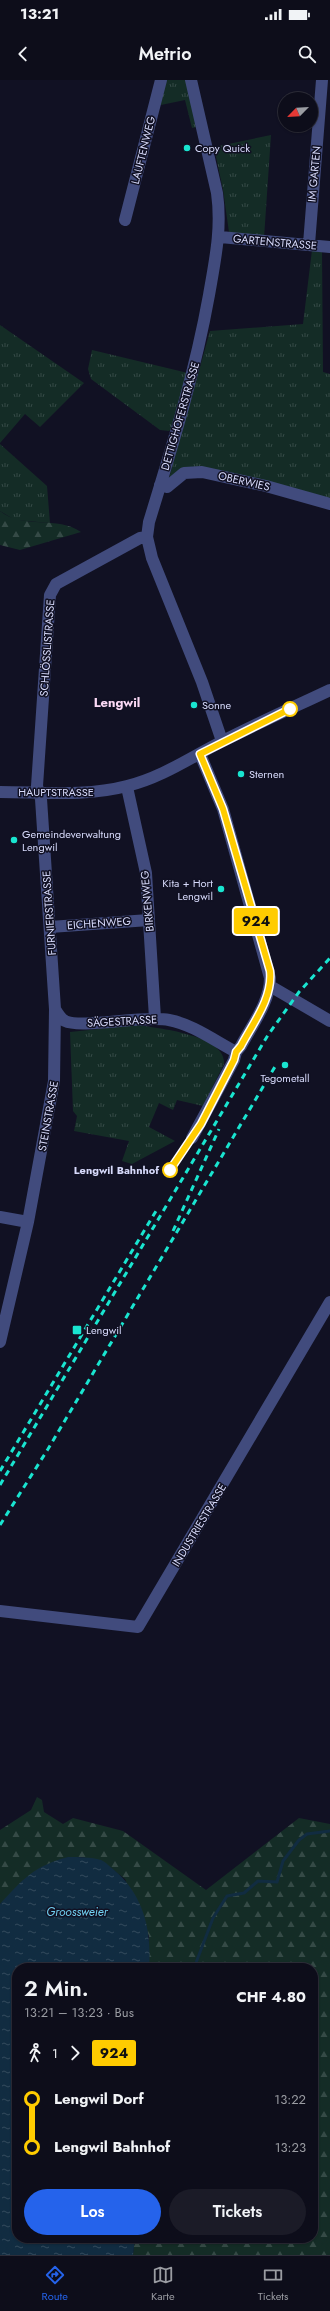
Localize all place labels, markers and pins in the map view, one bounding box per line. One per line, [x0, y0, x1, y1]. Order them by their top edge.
place label: Copy Quick [195, 140, 250, 156]
marker: Copy Quick [182, 143, 192, 153]
place label: Sonne [202, 697, 232, 713]
marker: Sonne [189, 700, 199, 710]
unlabelled marker [282, 701, 298, 717]
place label: Sternen [249, 766, 284, 782]
marker: Sternen [236, 769, 246, 779]
place label: Gemeindeverwaltung Lengwil [22, 826, 121, 855]
marker: Gemeindeverwaltung Lengwil [9, 835, 19, 845]
place label: Kita + Hort Lengwil [162, 875, 213, 904]
marker: Kita + Hort Lengwil [216, 884, 226, 894]
marker: Tegometall [280, 1060, 290, 1070]
place label: Tegometall [260, 1070, 310, 1086]
place label: Lengwil Bahnhof [74, 1162, 160, 1178]
marker: Lengwil Bahnhof [162, 1162, 178, 1178]
place label: Lengwil [86, 1322, 122, 1338]
marker: Lengwil [71, 1324, 83, 1336]

